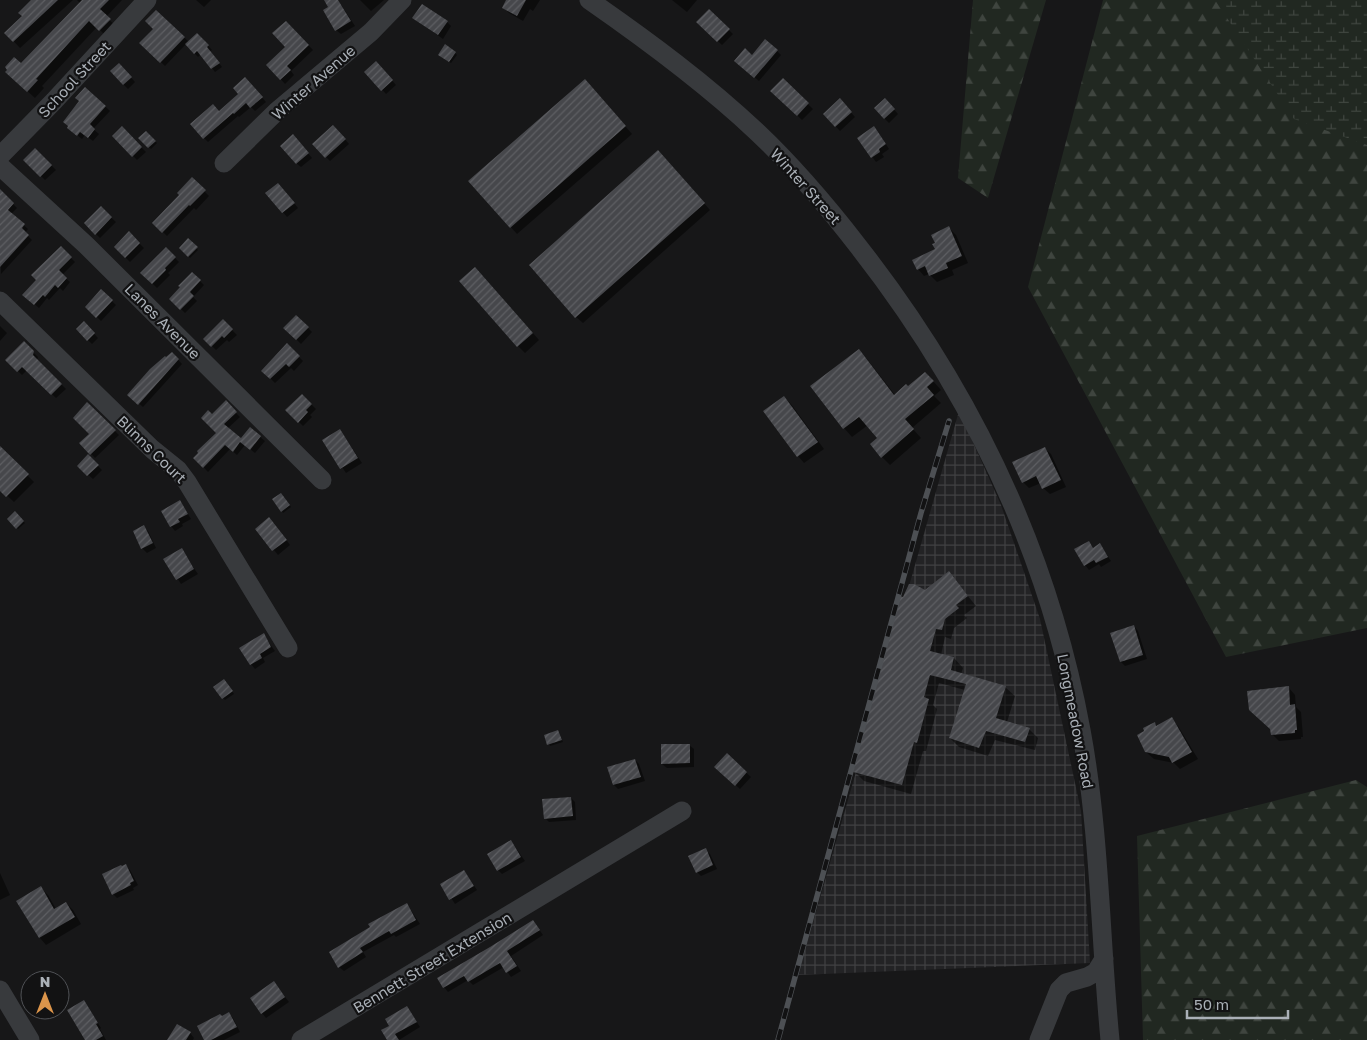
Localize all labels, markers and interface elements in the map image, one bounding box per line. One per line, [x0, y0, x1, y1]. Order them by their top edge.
street label: School Street [34, 37, 114, 121]
street label: Winter Avenue [268, 41, 359, 123]
street label: Winter Street [767, 144, 845, 228]
street label: Lanes Avenue [121, 279, 205, 363]
street label: Blinns Court [114, 411, 190, 487]
street label: Longmeadow Road [1054, 652, 1098, 790]
street label: Bennett Street Extension [350, 908, 514, 1016]
north arrow [20, 970, 70, 1020]
text: N [40, 973, 50, 990]
scale bar [1187, 988, 1288, 1020]
text: 50 m [1194, 995, 1229, 1013]

